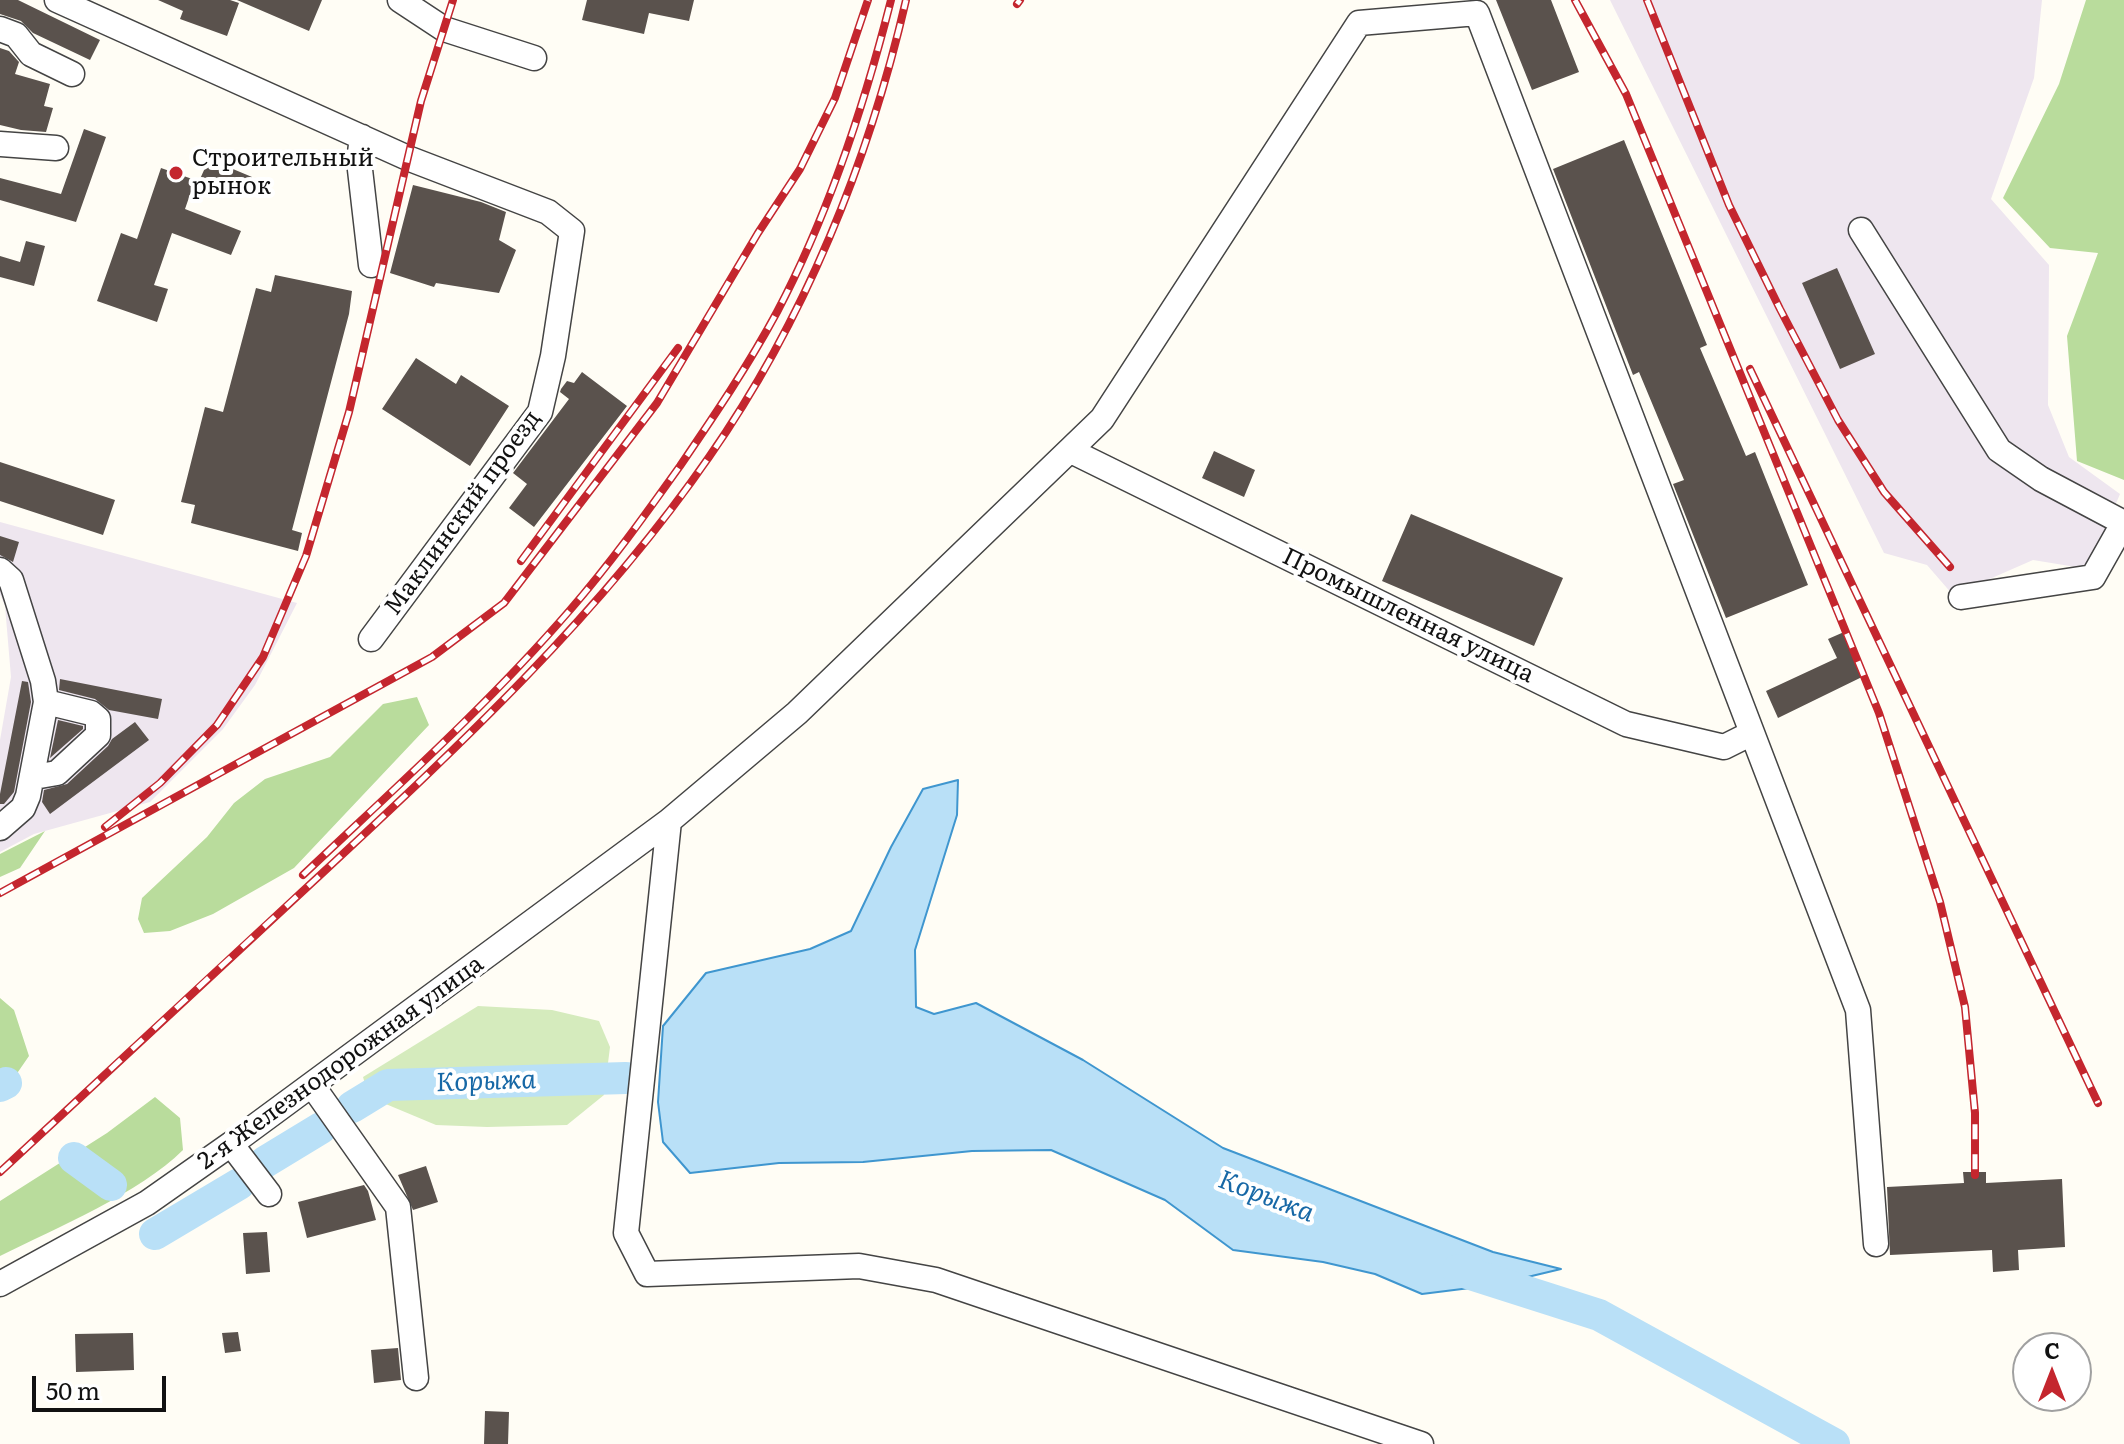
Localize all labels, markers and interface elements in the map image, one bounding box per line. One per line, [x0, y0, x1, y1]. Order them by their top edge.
place label: Строительный рынок [192, 145, 374, 201]
marker: Строительный рынок [167, 164, 185, 182]
street label: Маклинский проезд [379, 405, 547, 621]
street label: Промышленная улица [1278, 543, 1538, 689]
street label: 2-я Железнодорожная улица [193, 950, 489, 1176]
water label: Корыжа [435, 1065, 537, 1099]
water label: Корыжа [1214, 1165, 1318, 1229]
north arrow [2012, 1332, 2092, 1412]
text: С [2044, 1333, 2060, 1366]
scale bar [36, 1360, 170, 1410]
text: 50 m [46, 1372, 100, 1407]

